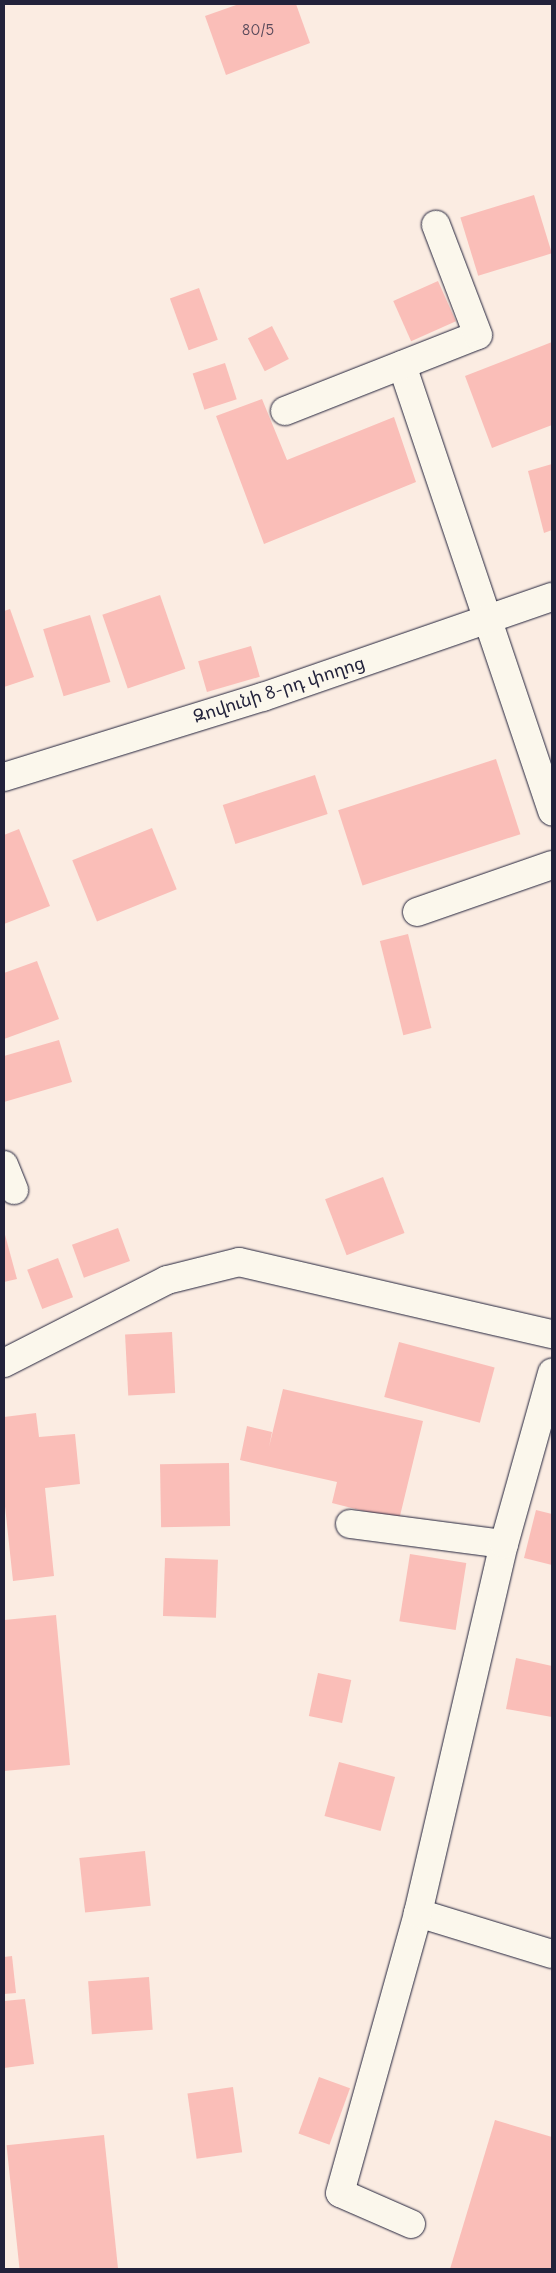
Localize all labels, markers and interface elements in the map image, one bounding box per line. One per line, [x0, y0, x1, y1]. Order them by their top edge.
house number: 80/5 [242, 21, 274, 39]
street label: Զովունի 8-րդ փողոց [190, 652, 368, 728]

